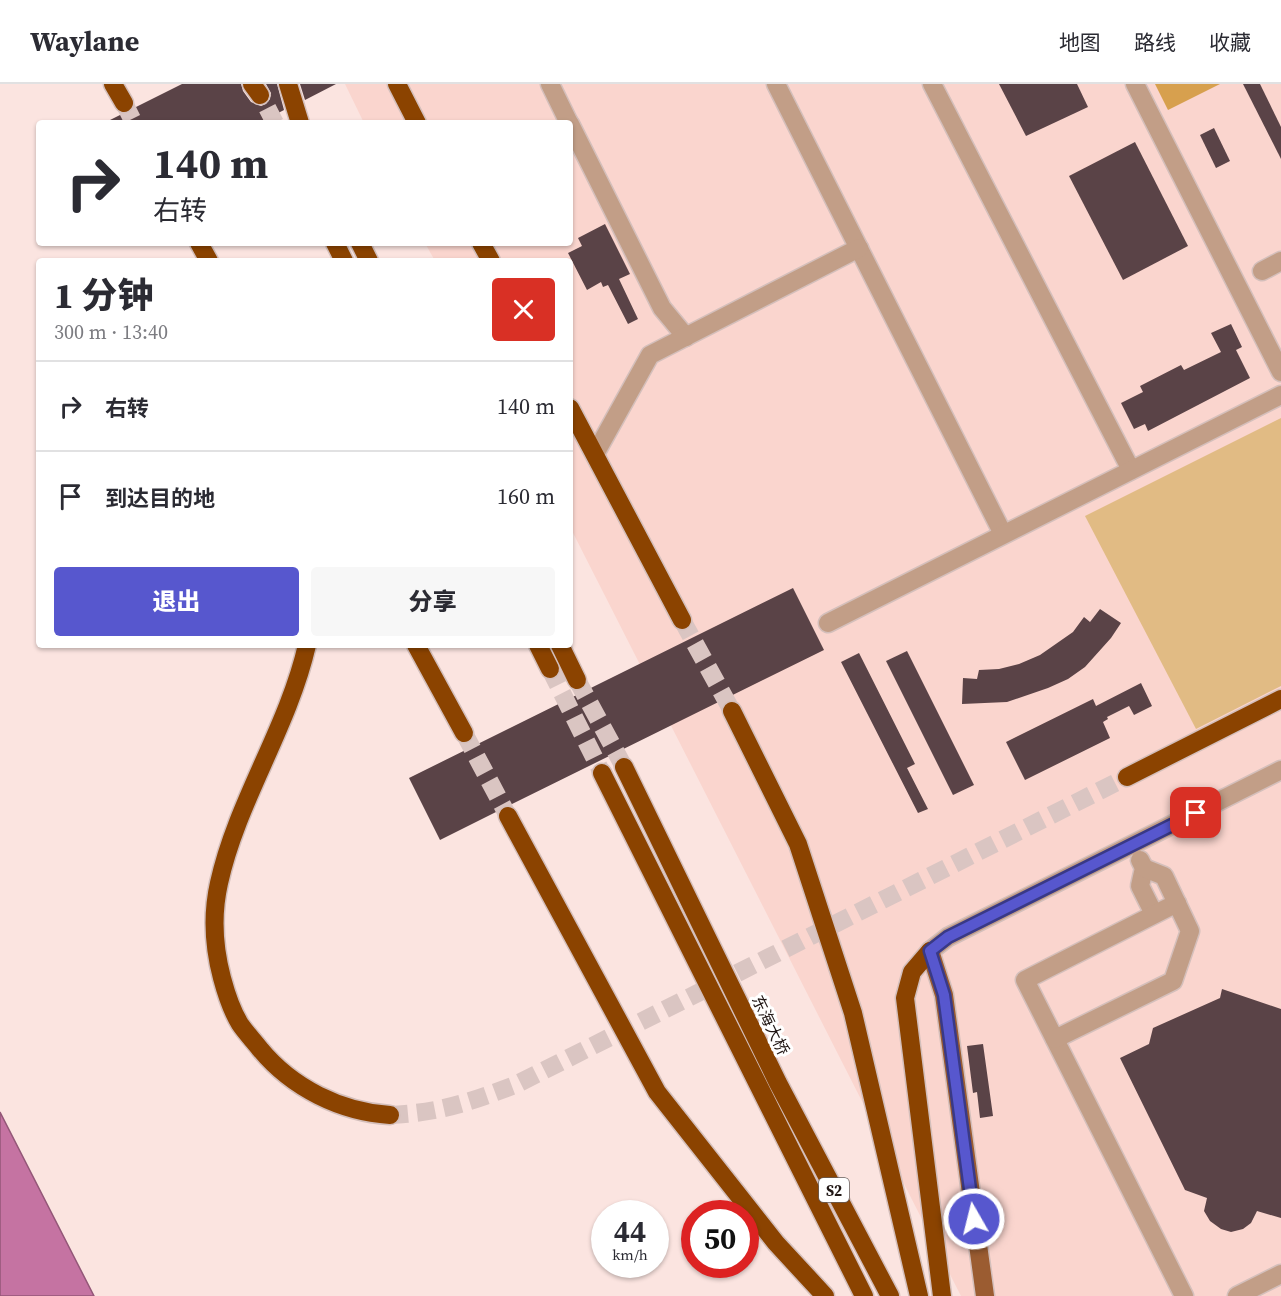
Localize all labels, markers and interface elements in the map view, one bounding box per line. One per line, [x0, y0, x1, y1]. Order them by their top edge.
text: Waylane [30, 22, 139, 60]
text: 地图 [1059, 28, 1101, 57]
text: 路线 [1134, 28, 1176, 57]
text: 收藏 [1209, 28, 1251, 57]
text: 140 m [153, 134, 268, 192]
icon: right [54, 144, 132, 222]
text: 右转 [153, 192, 207, 229]
text: 1 分钟 [54, 271, 153, 320]
button: close [492, 278, 555, 341]
text: 300 m · 13:40 [54, 318, 168, 346]
icon: right [54, 390, 87, 423]
text: 140 m [497, 391, 555, 421]
text: 右转 [105, 393, 149, 423]
icon: arrive [54, 480, 87, 513]
text: 160 m [497, 481, 555, 511]
text: 到达目的地 [105, 483, 215, 513]
button: 退出 [54, 567, 299, 636]
button: 分享 [311, 567, 555, 636]
pin [1170, 787, 1221, 838]
icon: arrive [1179, 796, 1212, 829]
street label: 东海大桥 [747, 991, 795, 1059]
road number: S2 [819, 1178, 849, 1202]
position arrow [942, 1187, 1006, 1251]
speed limit sign: 50 [681, 1200, 759, 1278]
text: 44 [614, 1211, 646, 1252]
text: km/h [612, 1244, 648, 1265]

